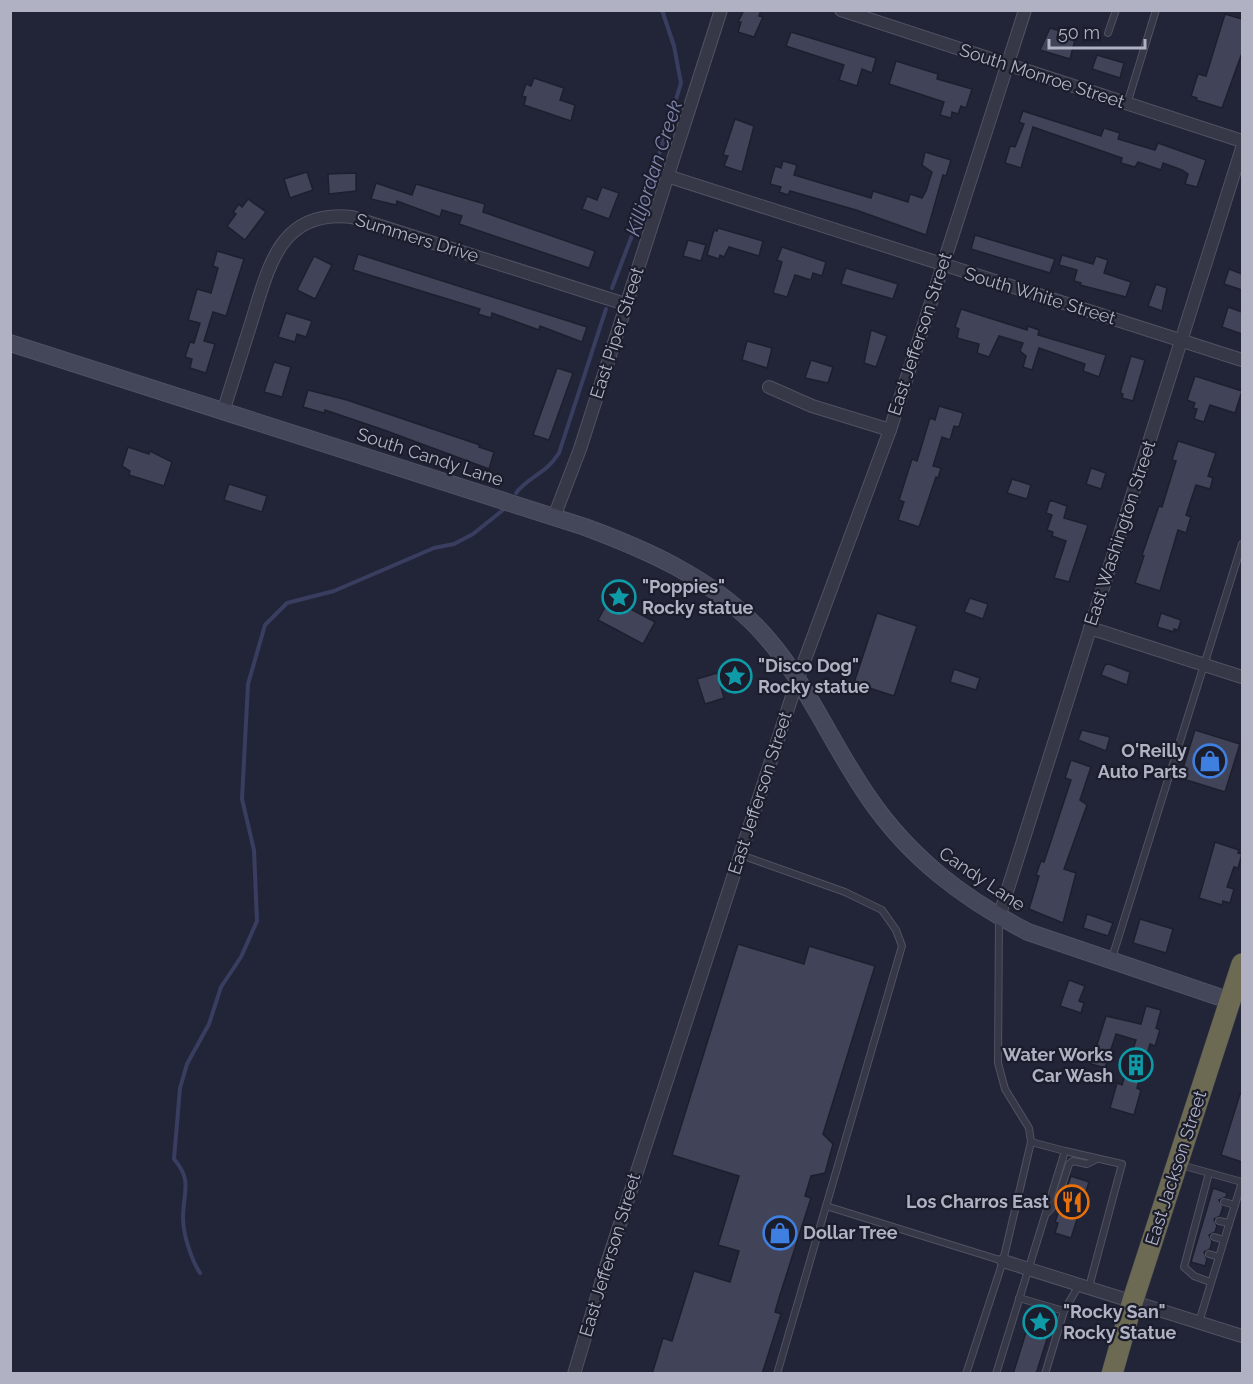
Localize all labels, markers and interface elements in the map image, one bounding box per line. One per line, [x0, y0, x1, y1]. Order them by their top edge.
scale bar [1049, 12, 1145, 50]
text: 50 m [1058, 22, 1100, 43]
street label: South Monroe Street [957, 39, 1127, 112]
water label: Killjordan Creek [621, 97, 687, 239]
street label: Summers Drive [353, 209, 482, 266]
street label: East Jefferson Street [883, 250, 956, 418]
street label: South White Street [962, 263, 1118, 329]
street label: East Piper Street [585, 264, 648, 401]
street label: South Candy Lane [354, 423, 506, 490]
street label: East Washington Street [1080, 438, 1159, 628]
place label: "Poppies" Rocky statue [642, 576, 754, 618]
place icon: "Poppies" Rocky statue [601, 579, 637, 615]
place label: "Disco Dog" Rocky statue [758, 655, 870, 697]
place icon: "Disco Dog" Rocky statue [717, 658, 753, 694]
street label: East Jefferson Street [723, 709, 796, 877]
place label: O'Reilly Auto Parts [1098, 740, 1187, 782]
shop icon: O'Reilly Auto Parts [1192, 743, 1228, 779]
street label: Candy Lane [935, 842, 1030, 915]
place label: Water Works Car Wash [1003, 1044, 1113, 1086]
building icon: Water Works Car Wash [1118, 1047, 1154, 1083]
street label: East Jackson Street [1141, 1088, 1210, 1248]
street label: East Jefferson Street [575, 1171, 644, 1339]
restaurant icon: Los Charros East [1054, 1184, 1090, 1220]
place label: Los Charros East [906, 1191, 1049, 1212]
shop icon: Dollar Tree [762, 1215, 798, 1251]
place label: Dollar Tree [803, 1222, 898, 1243]
place label: "Rocky San" Rocky Statue [1063, 1301, 1177, 1343]
place icon: "Rocky San" Rocky Statue [1022, 1304, 1058, 1340]

